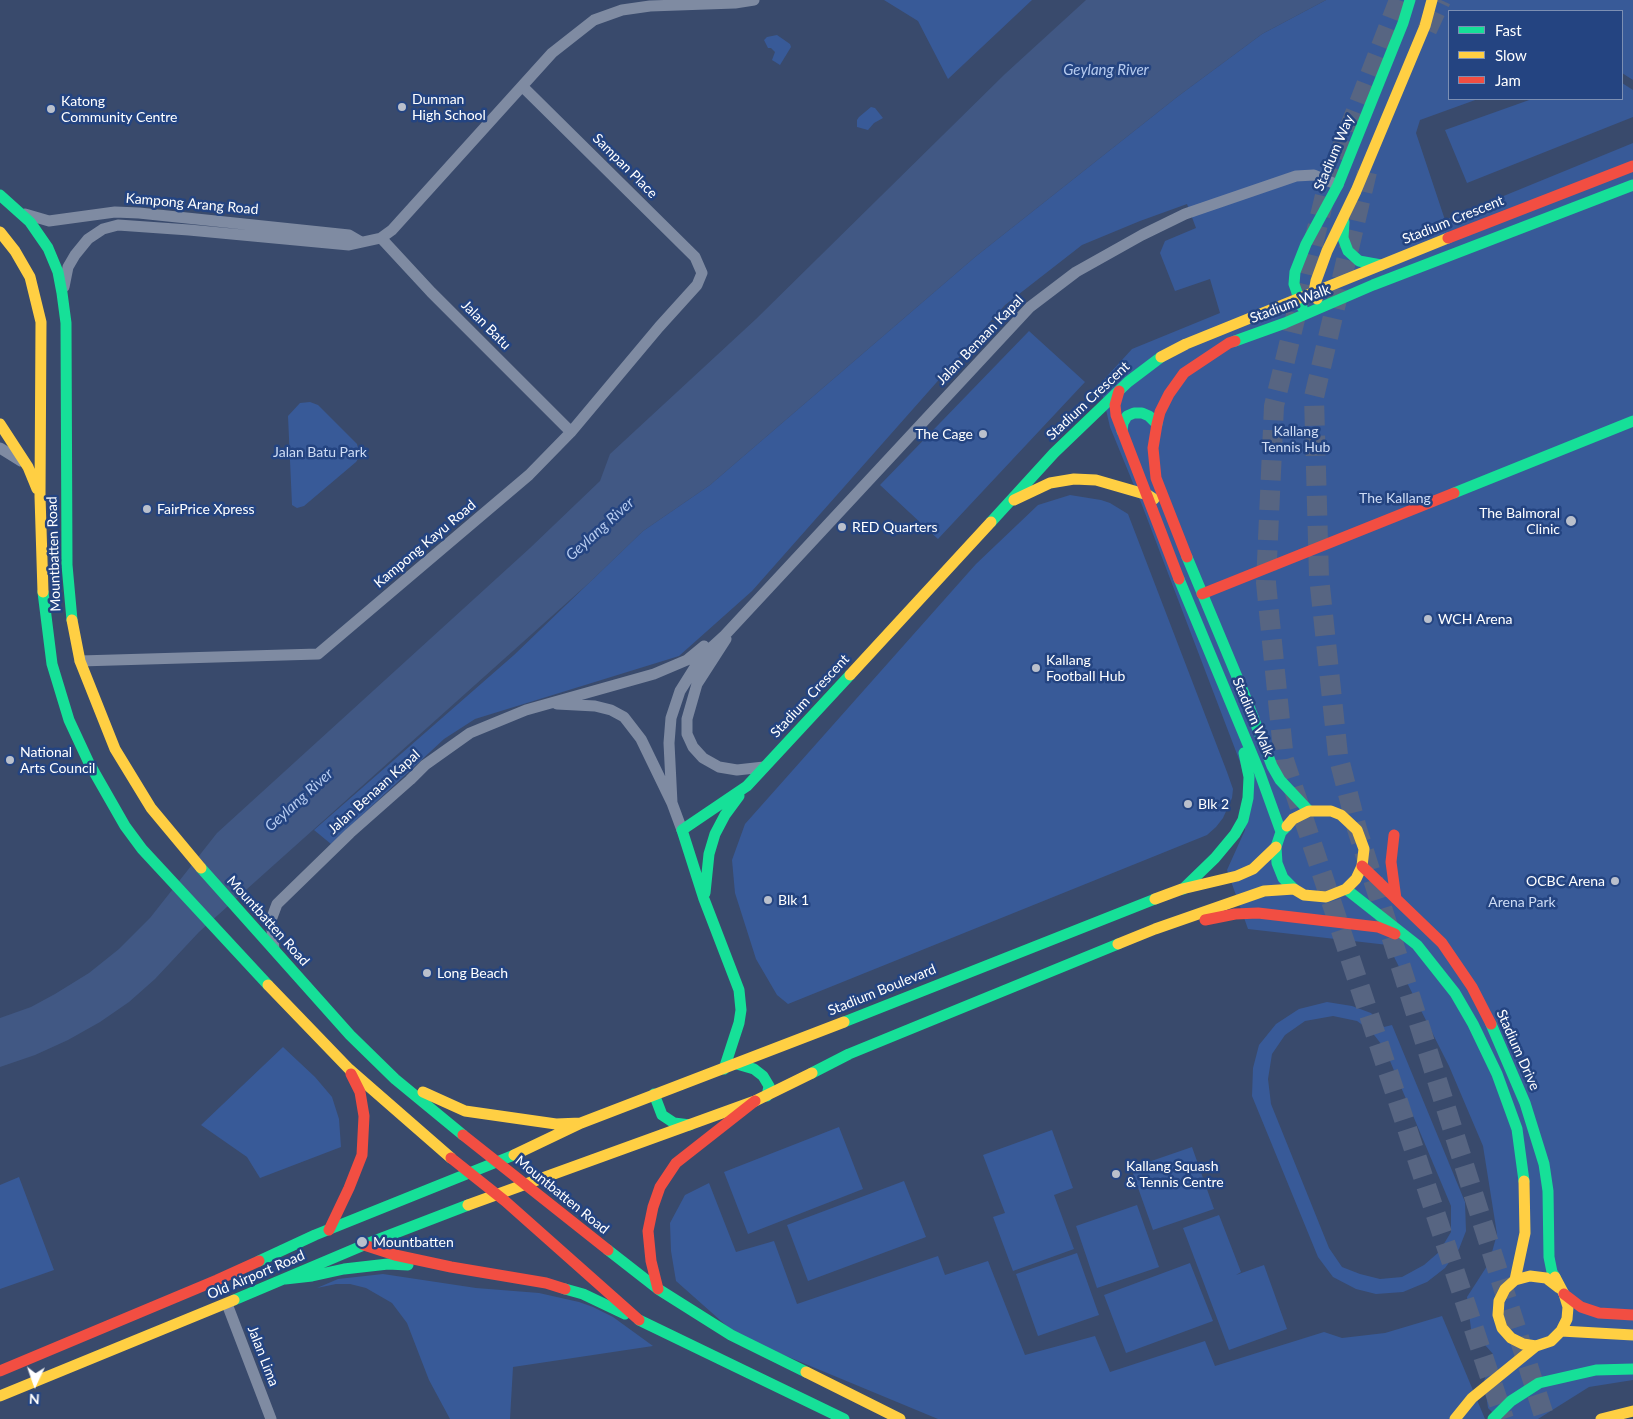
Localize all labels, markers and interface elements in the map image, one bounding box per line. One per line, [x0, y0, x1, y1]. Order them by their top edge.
legend [1448, 10, 1623, 100]
text: Fast [1495, 21, 1522, 39]
text: Slow [1495, 46, 1527, 64]
water label: Geylang River [1063, 61, 1149, 79]
text: Jam [1495, 71, 1521, 89]
place label: Dunman High School [412, 91, 486, 124]
place label: Katong Community Centre [61, 93, 178, 125]
marker: Dunman High School [396, 101, 408, 113]
marker: Katong Community Centre [45, 103, 57, 115]
street label: Stadium Way [1310, 112, 1358, 194]
street label: Sampan Place [589, 130, 661, 202]
street label: Kampong Arang Road [125, 190, 259, 218]
street label: Stadium Crescent [1400, 192, 1506, 248]
street label: Stadium Walk [1248, 281, 1332, 327]
street label: Jalan Benaan Kapal [933, 292, 1027, 388]
street label: Jalan Batu [458, 297, 514, 353]
street label: Stadium Crescent [1043, 358, 1133, 444]
park label: Kallang Tennis Hub [1262, 423, 1330, 456]
place label: The Cage [915, 426, 973, 442]
marker: The Cage [977, 428, 989, 440]
park label: Jalan Batu Park [273, 444, 367, 460]
park label: The Kallang [1359, 490, 1431, 506]
water label: Geylang River [562, 494, 638, 564]
street label: Mountbatten Road [44, 496, 64, 612]
street label: Kampong Kayu Road [371, 496, 479, 592]
place label: FairPrice Xpress [157, 501, 255, 517]
marker: FairPrice Xpress [141, 503, 153, 515]
place label: The Balmoral Clinic [1479, 505, 1560, 538]
marker: The Balmoral Clinic [1564, 514, 1578, 528]
place label: RED Quarters [852, 519, 938, 535]
marker: RED Quarters [836, 521, 848, 533]
place label: WCH Arena [1438, 611, 1512, 627]
marker: WCH Arena [1422, 613, 1434, 625]
street label: Stadium Crescent [767, 651, 853, 741]
place label: Kallang Football Hub [1046, 652, 1125, 684]
marker: Kallang Football Hub [1030, 662, 1042, 674]
street label: Stadium Walk [1229, 675, 1277, 759]
place label: National Arts Council [20, 744, 95, 776]
street label: Jalan Benaan Kapal [325, 746, 423, 838]
marker: National Arts Council [4, 754, 16, 766]
water label: Geylang River [261, 765, 337, 835]
place label: Blk 2 [1198, 796, 1229, 812]
marker: Blk 2 [1182, 798, 1194, 810]
street label: Mountbatten Road [223, 873, 313, 969]
place label: OCBC Arena [1526, 873, 1605, 889]
marker: OCBC Arena [1609, 875, 1621, 887]
place label: Blk 1 [778, 892, 809, 908]
marker: Blk 1 [762, 894, 774, 906]
park label: Arena Park [1488, 894, 1556, 910]
street label: Stadium Boulevard [825, 961, 939, 1019]
place label: Long Beach [437, 965, 508, 981]
marker: Long Beach [421, 967, 433, 979]
street label: Stadium Drive [1493, 1007, 1543, 1093]
street label: Mountbatten Road [512, 1152, 612, 1238]
place label: Kallang Squash & Tennis Centre [1126, 1158, 1224, 1190]
marker: Kallang Squash & Tennis Centre [1110, 1168, 1122, 1180]
place label: Mountbatten [373, 1234, 454, 1250]
marker: Mountbatten [355, 1235, 369, 1249]
street label: Old Airport Road [205, 1247, 307, 1303]
street label: Jalan Lima [244, 1323, 282, 1389]
north arrow [10, 1359, 60, 1409]
text: N [28, 1391, 40, 1408]

